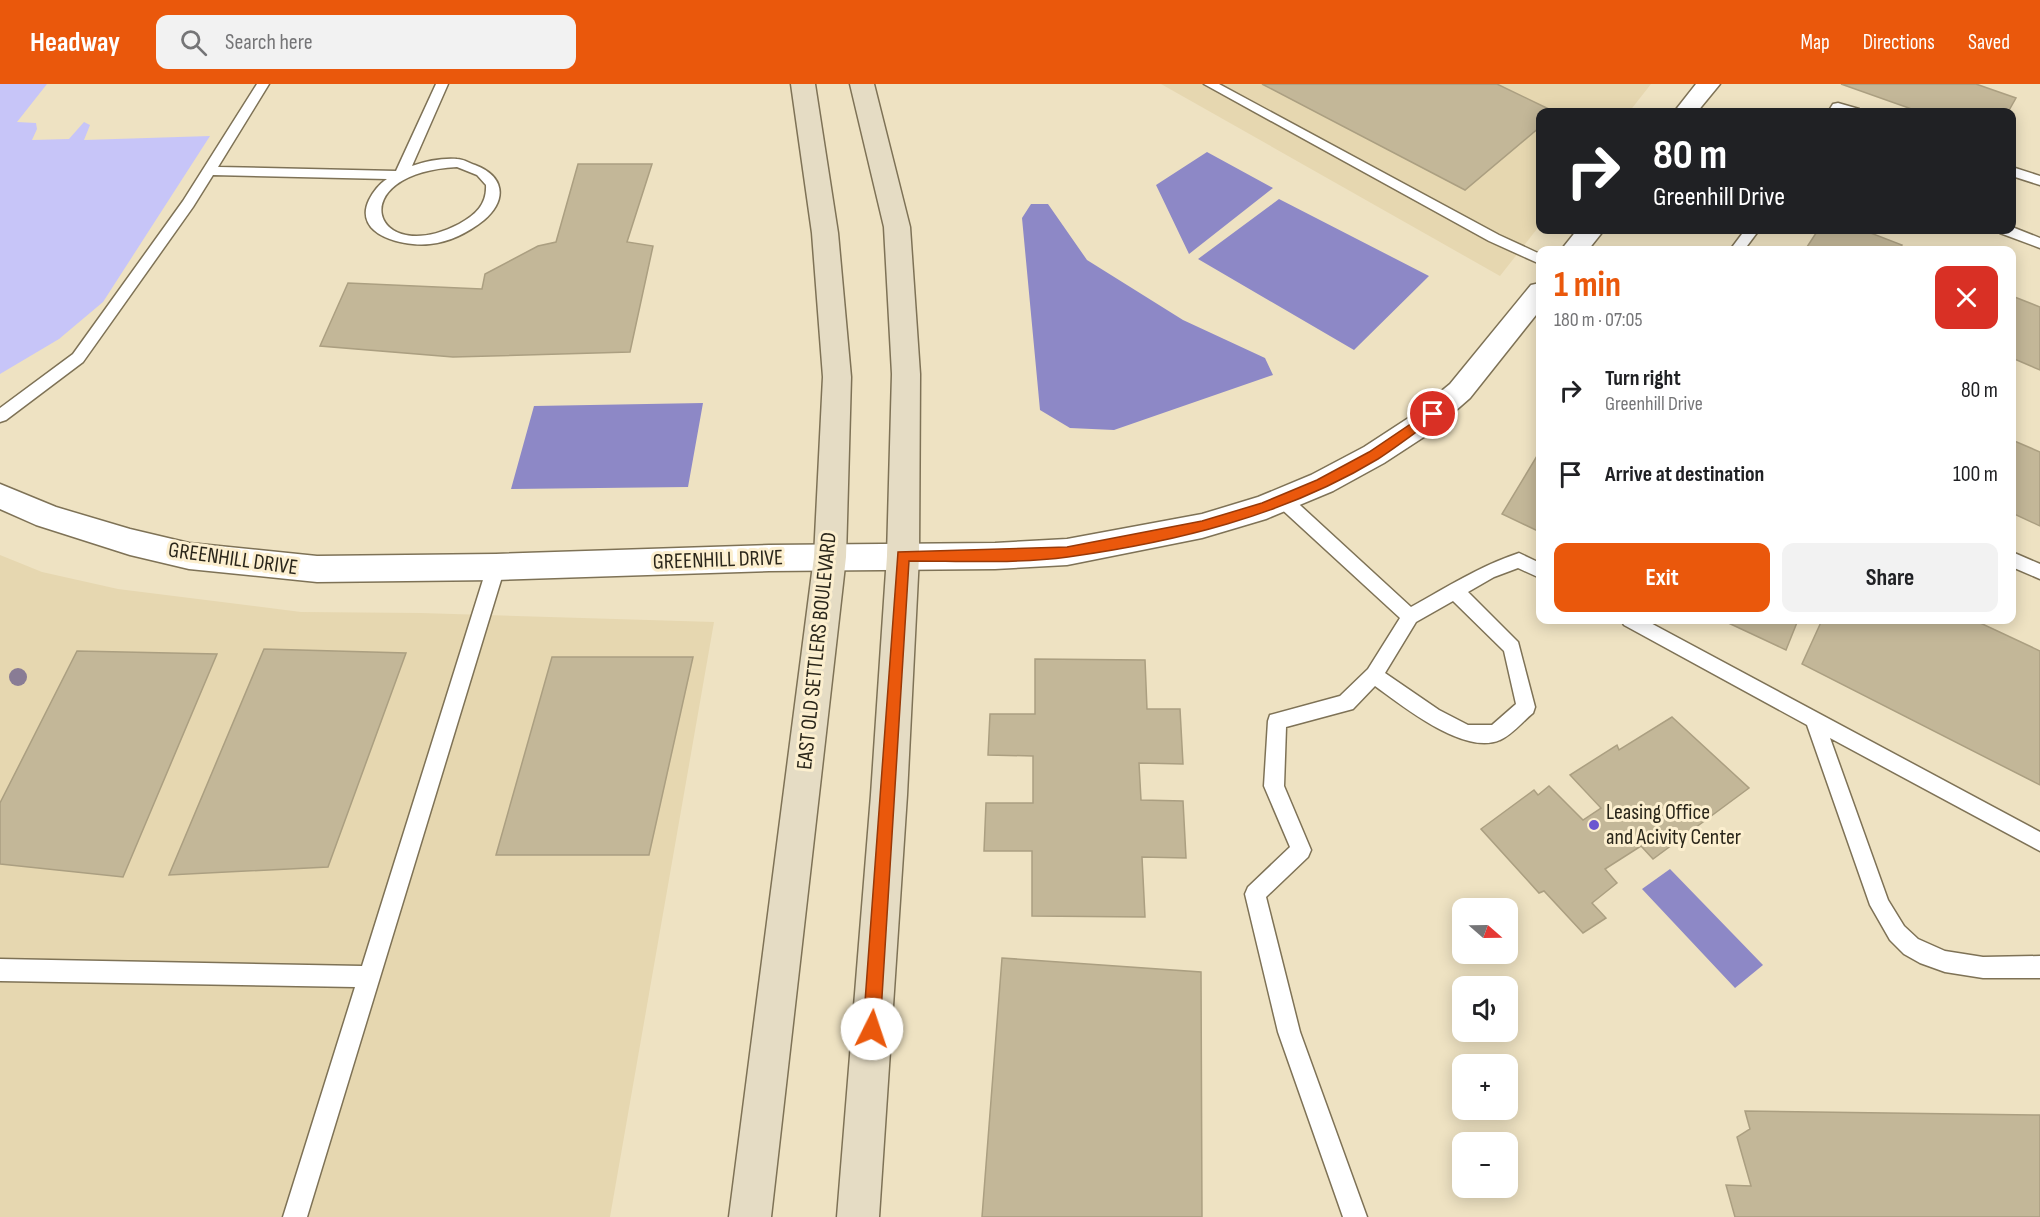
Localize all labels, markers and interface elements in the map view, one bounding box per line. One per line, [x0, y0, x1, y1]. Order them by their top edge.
search box [156, 15, 576, 69]
text: Headway [30, 26, 120, 59]
icon: search [177, 26, 210, 59]
text: Search here [225, 29, 312, 56]
text: Map [1800, 30, 1830, 55]
text: Directions [1863, 30, 1935, 55]
text: Saved [1968, 30, 2010, 55]
text: 80 m [1653, 130, 1727, 181]
icon: right [1554, 132, 1632, 210]
text: Greenhill Drive [1653, 181, 1785, 213]
text: 1 min [1554, 264, 1621, 307]
button: close [1935, 266, 1998, 329]
text: 180 m · 07:05 [1554, 308, 1642, 332]
text: Turn right [1605, 365, 1681, 392]
icon: right [1554, 374, 1587, 407]
text: 80 m [1961, 377, 1998, 404]
pin [1407, 388, 1458, 439]
text: Greenhill Drive [1605, 392, 1703, 416]
icon: arrive [1416, 397, 1449, 430]
icon: arrive [1554, 458, 1587, 491]
text: Arrive at destination [1605, 461, 1764, 488]
text: 100 m [1953, 461, 1998, 488]
street label: EAST OLD SETTLERS BOULEVARD [791, 531, 843, 771]
street label: GREENHILL DRIVE [167, 537, 299, 581]
button: Exit [1554, 543, 1770, 612]
button: Share [1782, 543, 1998, 612]
street label: GREENHILL DRIVE [652, 544, 784, 576]
place label: Leasing Office and Acivity Center [1606, 799, 1741, 851]
marker: Leasing Office and Acivity Center [1587, 818, 1601, 832]
north arrow [1452, 898, 1518, 964]
map controls [1452, 898, 1518, 1198]
button: sound [1452, 976, 1518, 1042]
position arrow [840, 997, 904, 1061]
button: + [1452, 1054, 1518, 1120]
button: − [1452, 1132, 1518, 1198]

